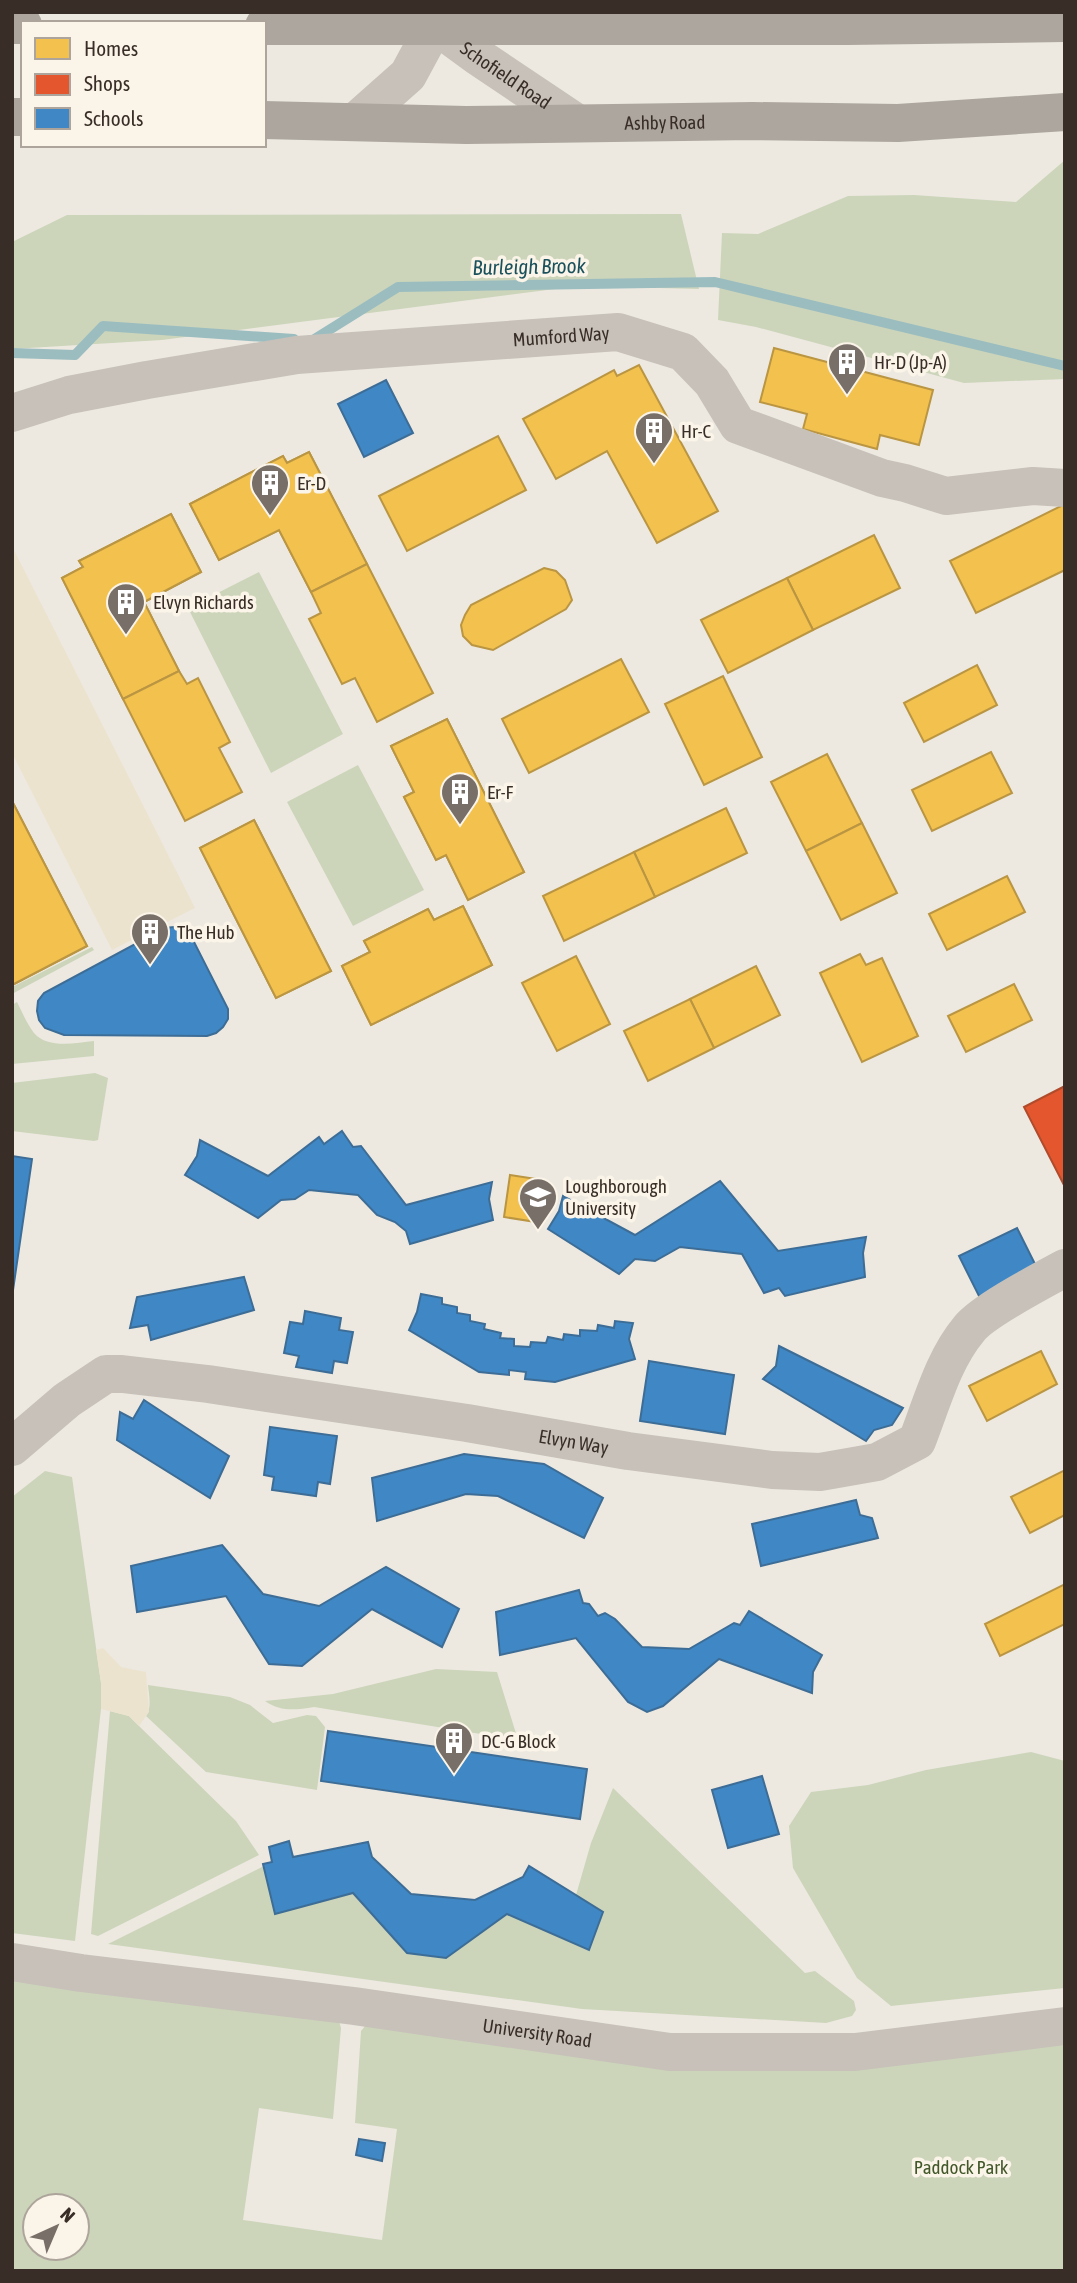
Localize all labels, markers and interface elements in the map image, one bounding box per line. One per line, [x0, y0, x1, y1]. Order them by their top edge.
legend [21, 21, 266, 147]
text: Homes [84, 36, 138, 60]
street label: Schofield Road [456, 37, 555, 113]
text: Shops [84, 71, 130, 95]
text: Schools [84, 106, 144, 130]
street label: Ashby Road [624, 111, 705, 134]
water label: Burleigh Brook [472, 253, 587, 279]
street label: Mumford Way [512, 322, 610, 351]
building icon: Hr-D (Jp-A) [826, 341, 868, 396]
place label: Hr-D (Jp-A) [874, 351, 947, 373]
building icon: Hr-C [633, 410, 675, 465]
place label: Hr-C [681, 420, 711, 442]
building icon: Er-D [249, 462, 291, 517]
place label: Er-D [297, 472, 326, 494]
building icon: Elvyn Richards [105, 581, 147, 636]
place label: Elvyn Richards [153, 591, 254, 613]
building icon: Er-F [439, 771, 481, 826]
place label: Er-F [487, 781, 513, 803]
building icon: The Hub [129, 911, 171, 966]
place label: The Hub [177, 921, 235, 943]
place label: Loughborough University [565, 1175, 667, 1219]
school or university icon: Loughborough University [517, 1176, 559, 1231]
street label: Elvyn Way [537, 1425, 610, 1458]
building icon: DC-G Block [433, 1720, 475, 1775]
place label: DC-G Block [481, 1730, 556, 1752]
street label: University Road [481, 2014, 593, 2051]
park label: Paddock Park [914, 2156, 1009, 2178]
north arrow [21, 2192, 91, 2262]
text: N [56, 2203, 79, 2227]

